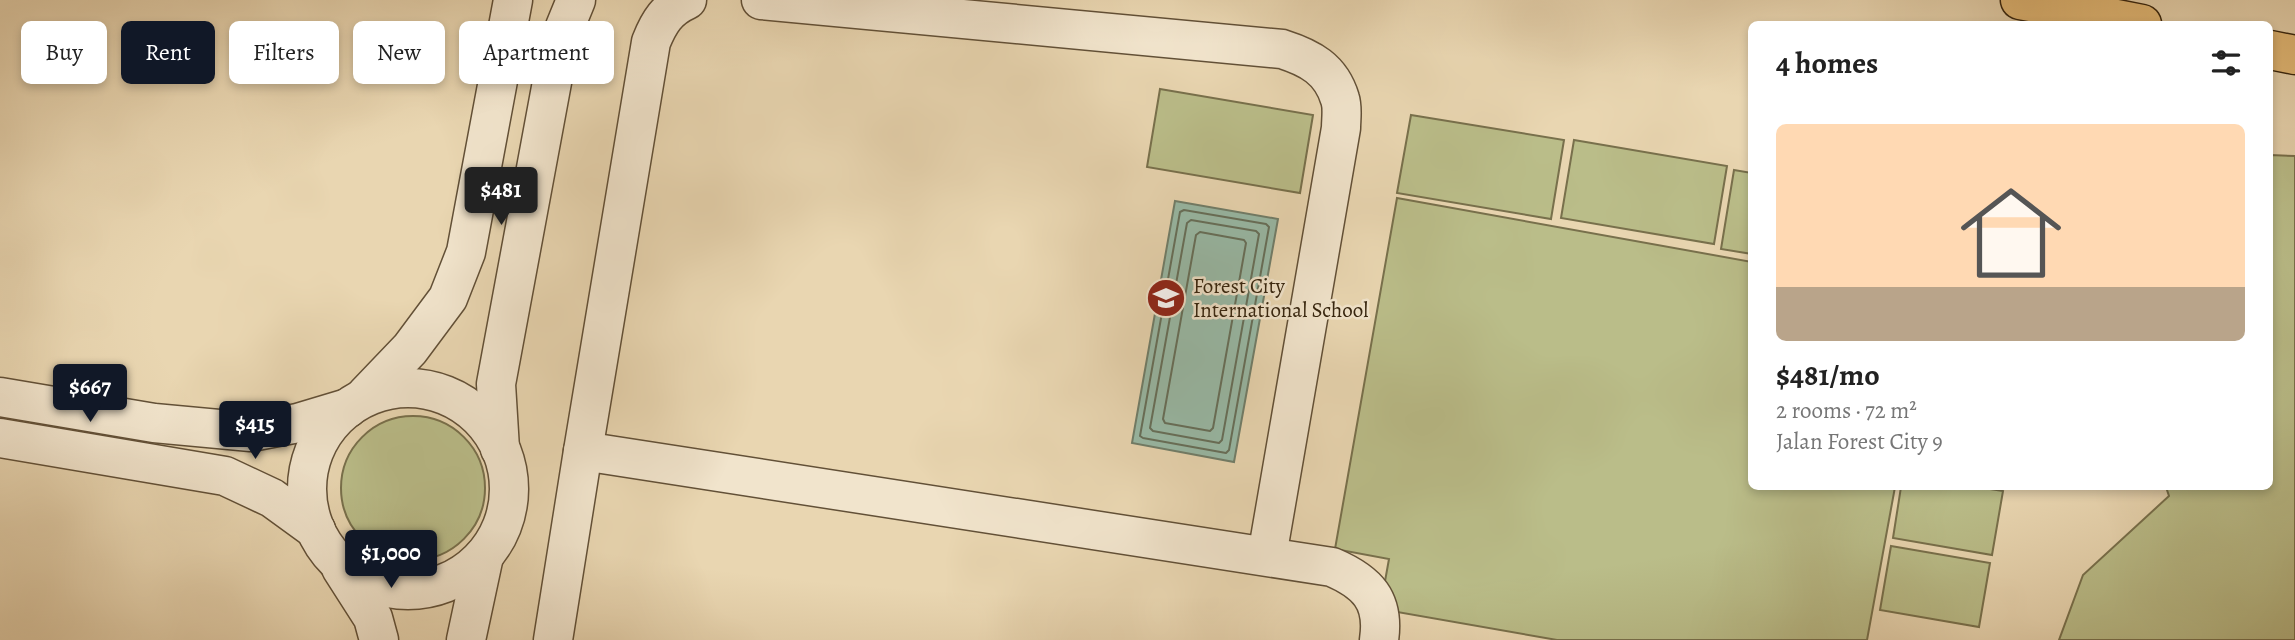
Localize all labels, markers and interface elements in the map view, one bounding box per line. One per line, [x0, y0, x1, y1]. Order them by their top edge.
chip: Buy [21, 21, 107, 84]
chip: Rent [121, 21, 215, 84]
chip: Filters [229, 21, 339, 84]
chip: New [353, 21, 445, 84]
chip: Apartment [459, 21, 614, 84]
text: 4 homes [1776, 43, 1878, 83]
icon: filters [2207, 44, 2245, 82]
pin: $481 [460, 168, 542, 227]
icon: home [1948, 170, 2074, 296]
text: $481 [481, 174, 521, 205]
place label: Forest City International School [1193, 272, 1368, 324]
school or university icon: Forest City International School [1145, 277, 1187, 319]
text: $481/mo [1776, 355, 1880, 395]
pin: $667 [49, 364, 131, 424]
text: $667 [69, 371, 111, 402]
text: 2 rooms · 72 m² [1776, 395, 1917, 426]
pin: $415 [214, 402, 296, 461]
text: $415 [235, 408, 275, 439]
text: Jalan Forest City 9 [1776, 426, 1943, 457]
pin: $1,000 [334, 530, 448, 590]
text: $1,000 [361, 537, 421, 568]

